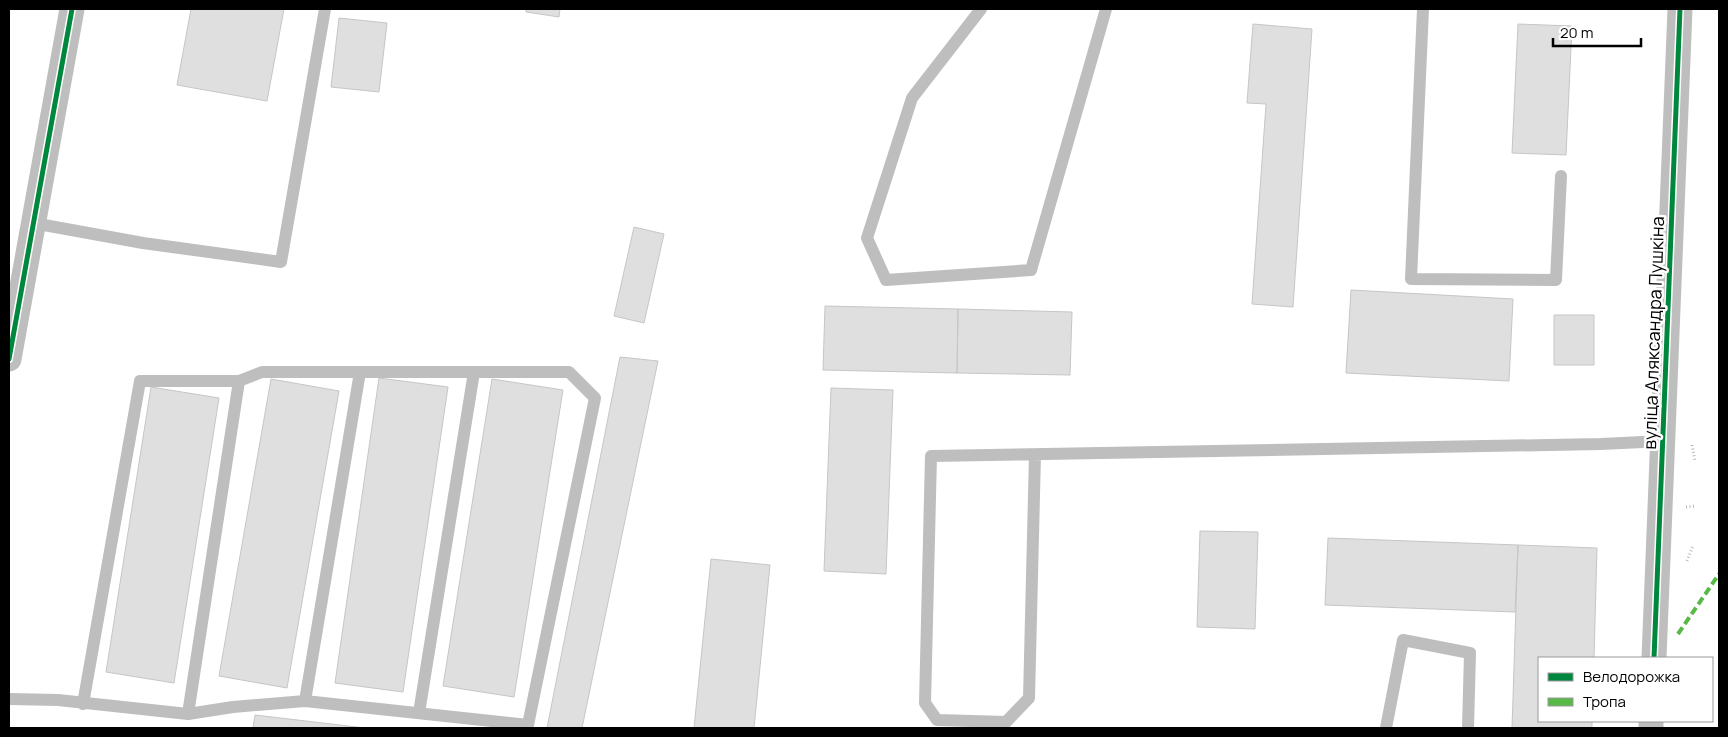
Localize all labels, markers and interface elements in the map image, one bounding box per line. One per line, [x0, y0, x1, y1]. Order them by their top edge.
scale bar [1553, 15, 1640, 47]
text: 20 m [1560, 22, 1593, 43]
street label: вуліца Аляксандра Пушкіна [1637, 216, 1669, 450]
legend [1538, 657, 1713, 722]
text: Велодорожка [1583, 666, 1680, 687]
text: Тропа [1583, 691, 1626, 712]

